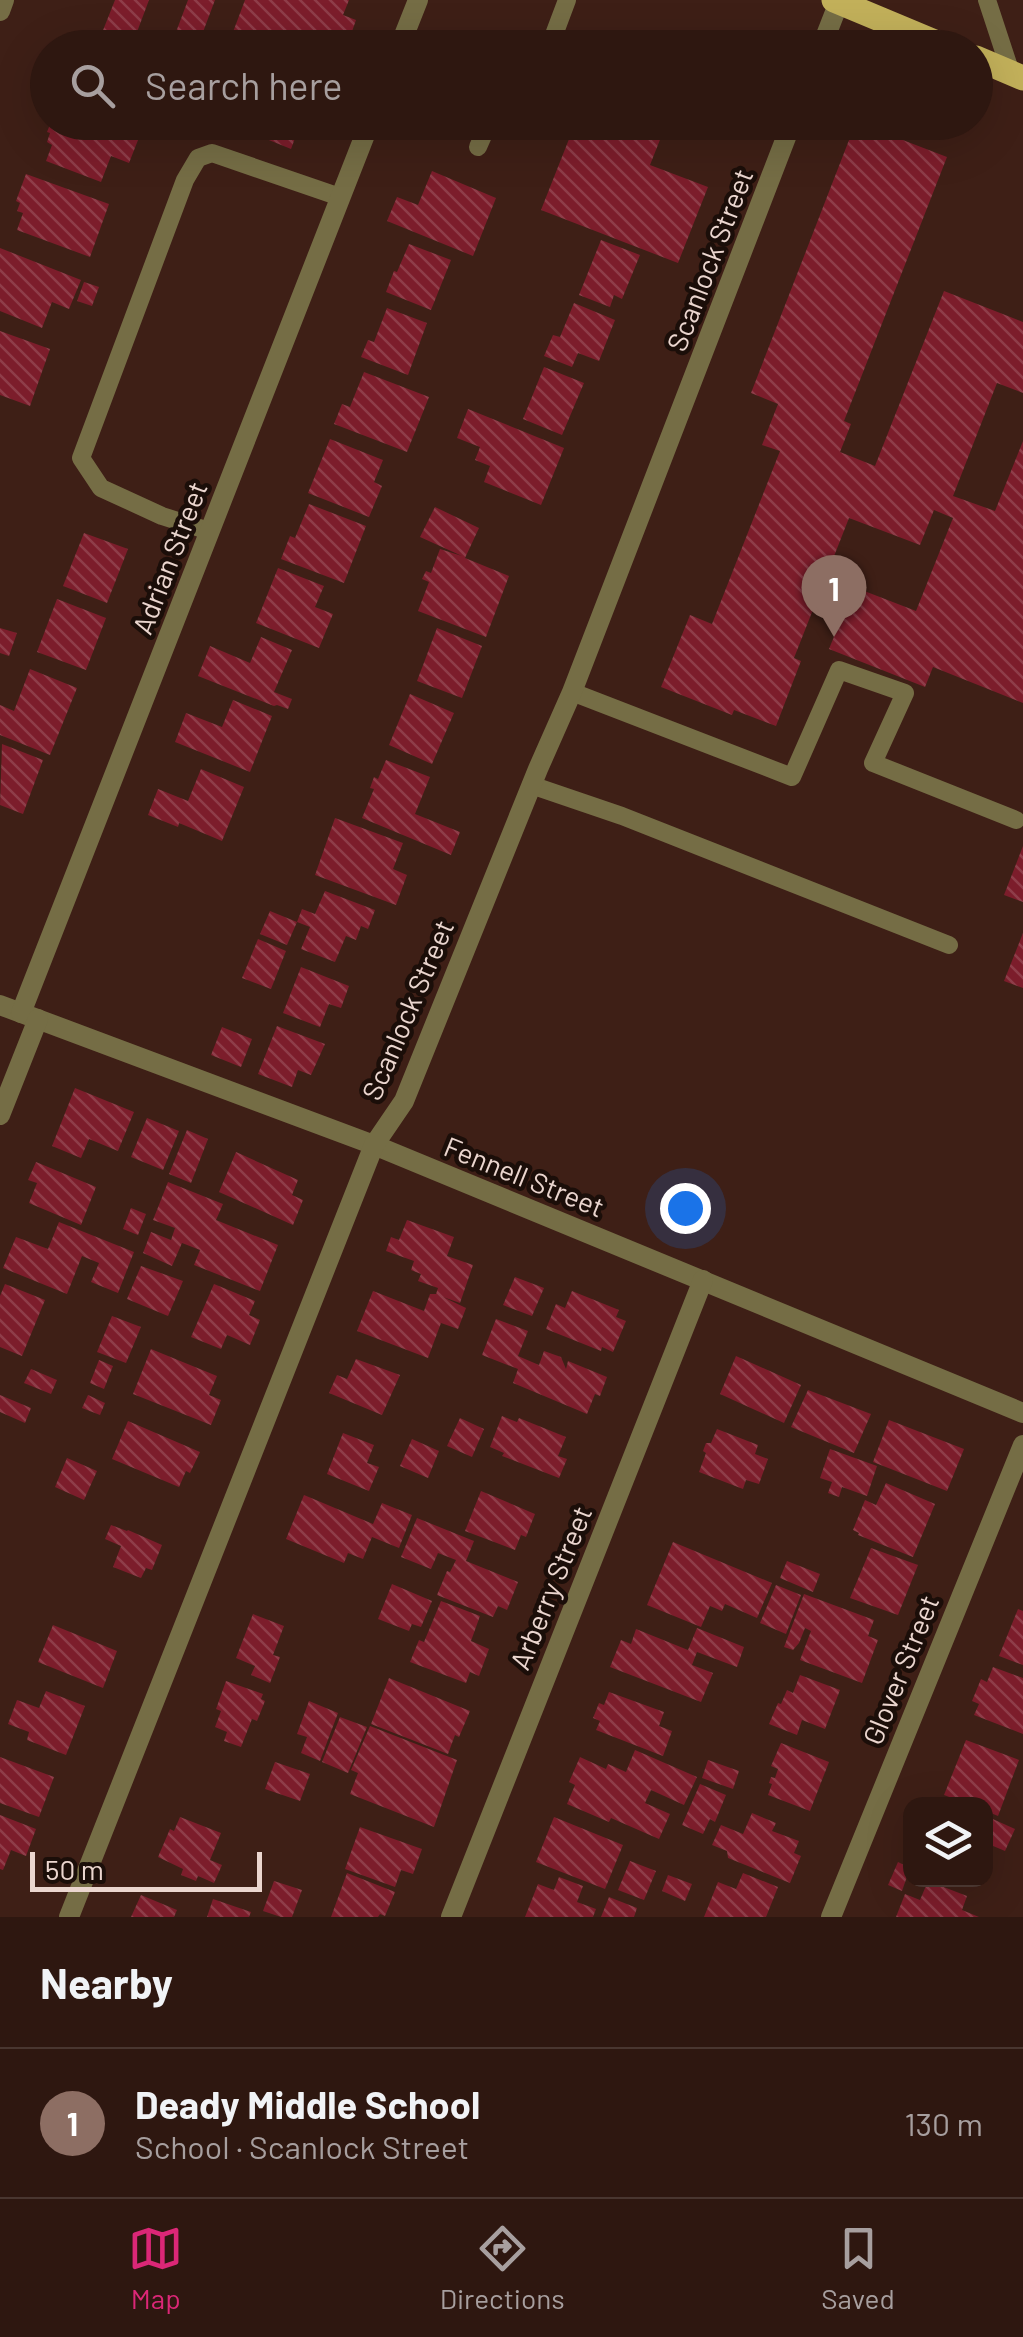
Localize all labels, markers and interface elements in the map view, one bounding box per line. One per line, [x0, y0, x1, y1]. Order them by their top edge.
search box [30, 30, 993, 140]
icon: search [65, 58, 120, 113]
text: Search here [145, 62, 343, 108]
street label: Scanlock Street [659, 164, 759, 356]
street label: Adrian Street [124, 477, 214, 639]
pin: 1 [802, 554, 866, 637]
street label: Scanlock Street [354, 914, 460, 1105]
street label: Fennell Street [439, 1129, 609, 1224]
your location [660, 1183, 711, 1234]
street label: Arberry Street [502, 1501, 598, 1674]
street label: Glover Street [855, 1590, 945, 1749]
map controls [903, 1797, 993, 1887]
button: layers [903, 1797, 993, 1887]
scale bar [30, 1847, 262, 1892]
text: 50 m [45, 1852, 104, 1886]
text: Nearby [40, 1957, 173, 2007]
text: Deady Middle School [135, 2081, 480, 2127]
text: 1 [67, 2104, 78, 2142]
text: 130 m [904, 2104, 983, 2142]
text: School · Scanlock Street [135, 2127, 469, 2165]
tab: Map [128, 2221, 183, 2315]
tab: Directions [440, 2221, 565, 2315]
tab: Saved [821, 2221, 895, 2315]

